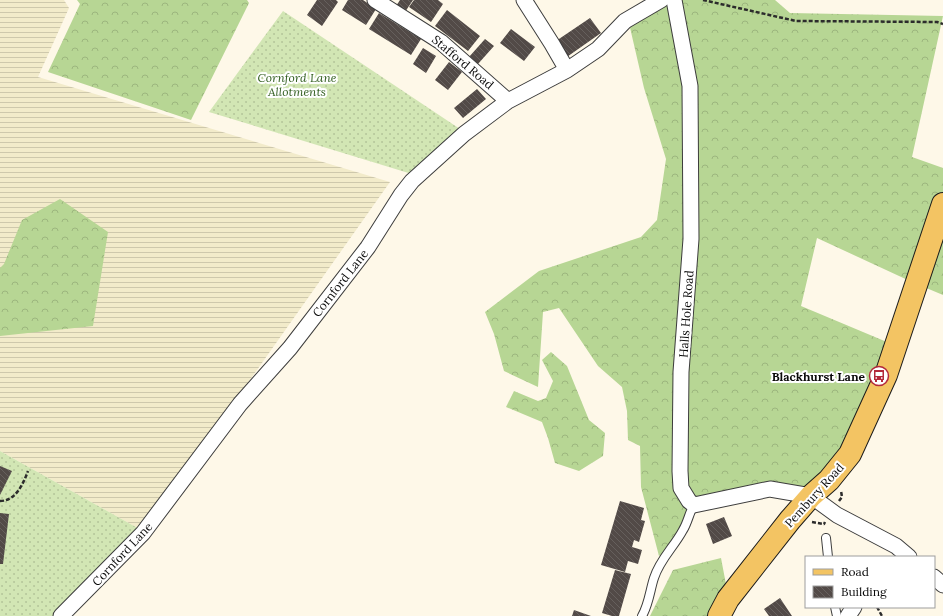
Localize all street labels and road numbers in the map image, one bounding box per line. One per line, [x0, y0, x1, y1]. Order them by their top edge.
street label: Stafford Road [429, 32, 497, 92]
street label: Cornford Lane [309, 246, 371, 320]
street label: Halls Hole Road [675, 270, 697, 358]
street label: Pembury Road [781, 460, 847, 530]
street label: Cornford Lane [89, 519, 156, 589]

